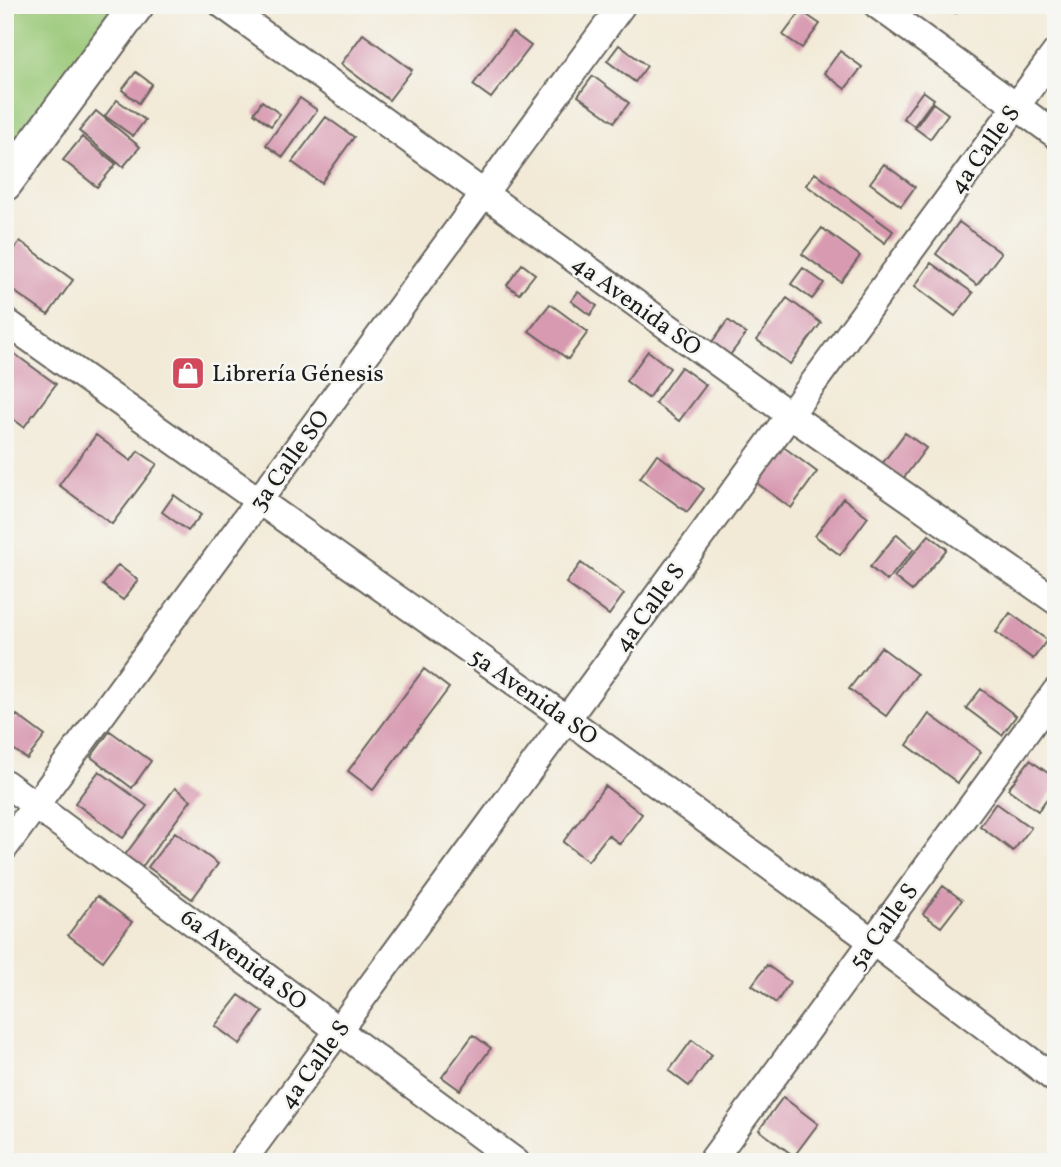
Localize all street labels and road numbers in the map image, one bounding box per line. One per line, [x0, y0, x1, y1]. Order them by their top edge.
street label: 4a Calle S [942, 99, 1029, 202]
street label: 4a Avenida SO [564, 248, 708, 365]
street label: 3a Calle SO [242, 403, 339, 519]
street label: 4a Calle S [607, 557, 694, 660]
street label: 5a Avenida SO [462, 641, 604, 755]
street label: 5a Calle S [842, 877, 928, 977]
street label: 6a Avenida SO [172, 902, 313, 1020]
street label: 4a Calle S [272, 1014, 359, 1117]

